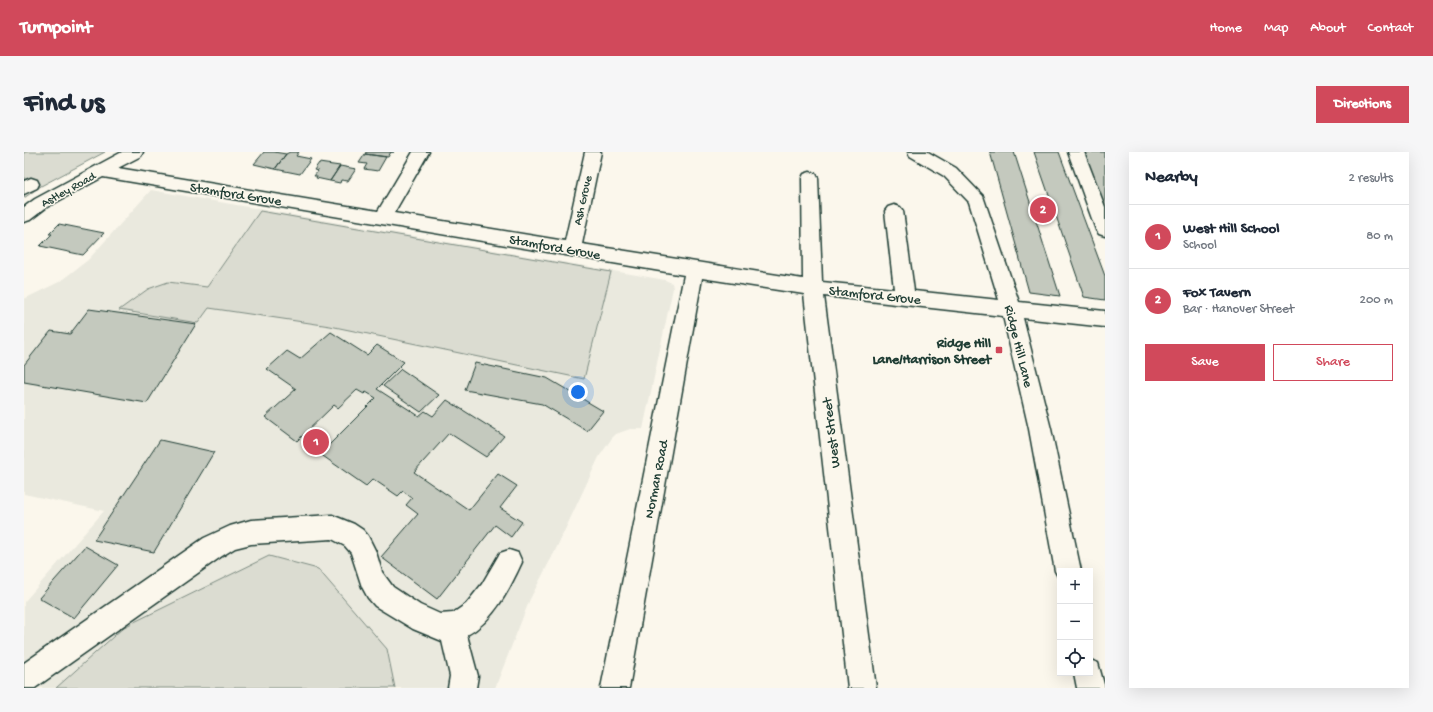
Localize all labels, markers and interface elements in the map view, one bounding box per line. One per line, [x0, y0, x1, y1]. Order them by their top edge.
text: Turnpoint [20, 17, 92, 40]
text: Home [1210, 20, 1242, 37]
text: Map [1264, 20, 1288, 37]
text: About [1310, 20, 1346, 37]
text: Contact [1368, 20, 1413, 37]
button: Directions [1316, 86, 1409, 123]
text: Find us [24, 88, 104, 121]
text: Nearby [1145, 168, 1198, 188]
street label: Astley Road [39, 170, 100, 211]
text: 2 results [1348, 171, 1393, 186]
street label: Ash Grove [571, 174, 597, 227]
street label: Stamford Grove [189, 180, 283, 211]
pin: 2 [1030, 195, 1056, 225]
text: West Hill School [1183, 220, 1280, 238]
text: 1 [1155, 229, 1161, 244]
text: 80 m [1366, 229, 1393, 244]
street label: Stamford Grove [508, 232, 602, 265]
text: School [1183, 238, 1217, 253]
street label: Stamford Grove [828, 283, 922, 310]
text: Fox Tavern [1183, 284, 1251, 302]
text: 2 [1155, 293, 1161, 308]
text: 200 m [1360, 293, 1393, 308]
text: Bar · Hanover Street [1183, 302, 1294, 317]
street label: Ridge Hill Lane [999, 304, 1036, 390]
place label: Ridge Hill Lane/Harrison Street [872, 336, 992, 369]
button: Save [1145, 344, 1265, 381]
button: Share [1273, 344, 1393, 381]
marker: Ridge Hill Lane/Harrison Street [994, 345, 1004, 355]
your location [568, 382, 588, 402]
street label: West Street [820, 395, 845, 469]
pin: 1 [303, 427, 329, 457]
street label: Norman Road [642, 437, 674, 520]
map controls [1057, 568, 1093, 676]
button: + [1057, 568, 1093, 604]
button: − [1057, 604, 1093, 640]
button: locate [1057, 640, 1093, 676]

